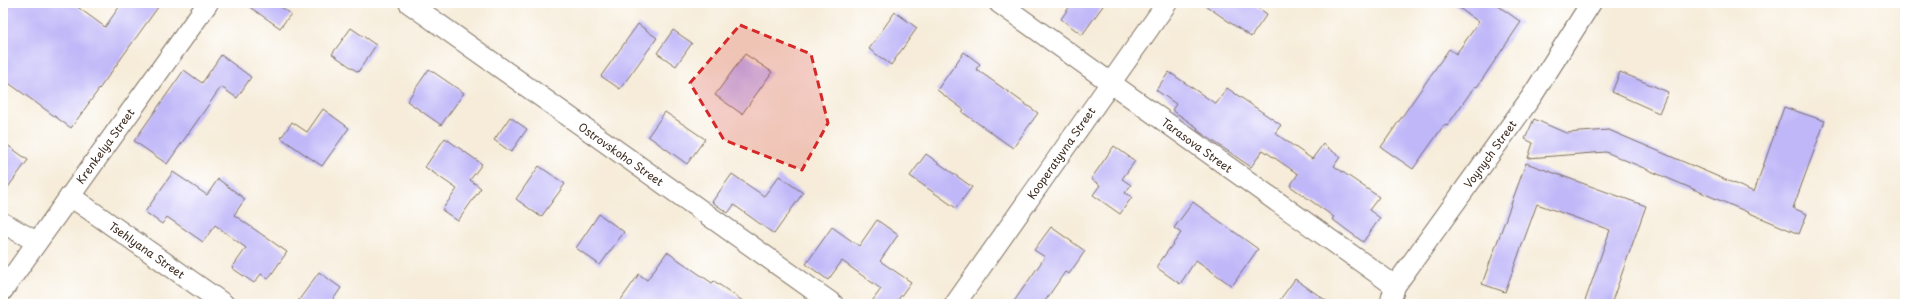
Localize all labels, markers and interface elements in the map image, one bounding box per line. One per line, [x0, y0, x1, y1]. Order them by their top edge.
street label: Kooperatyvna Street [1023, 103, 1100, 203]
street label: Krenkelya Street [72, 104, 139, 187]
street label: Tarasova Street [1158, 113, 1236, 177]
street label: Voynych Street [1460, 116, 1521, 191]
street label: Ostrovskoho Street [575, 118, 668, 190]
street label: Tsehlyana Street [106, 218, 189, 283]

